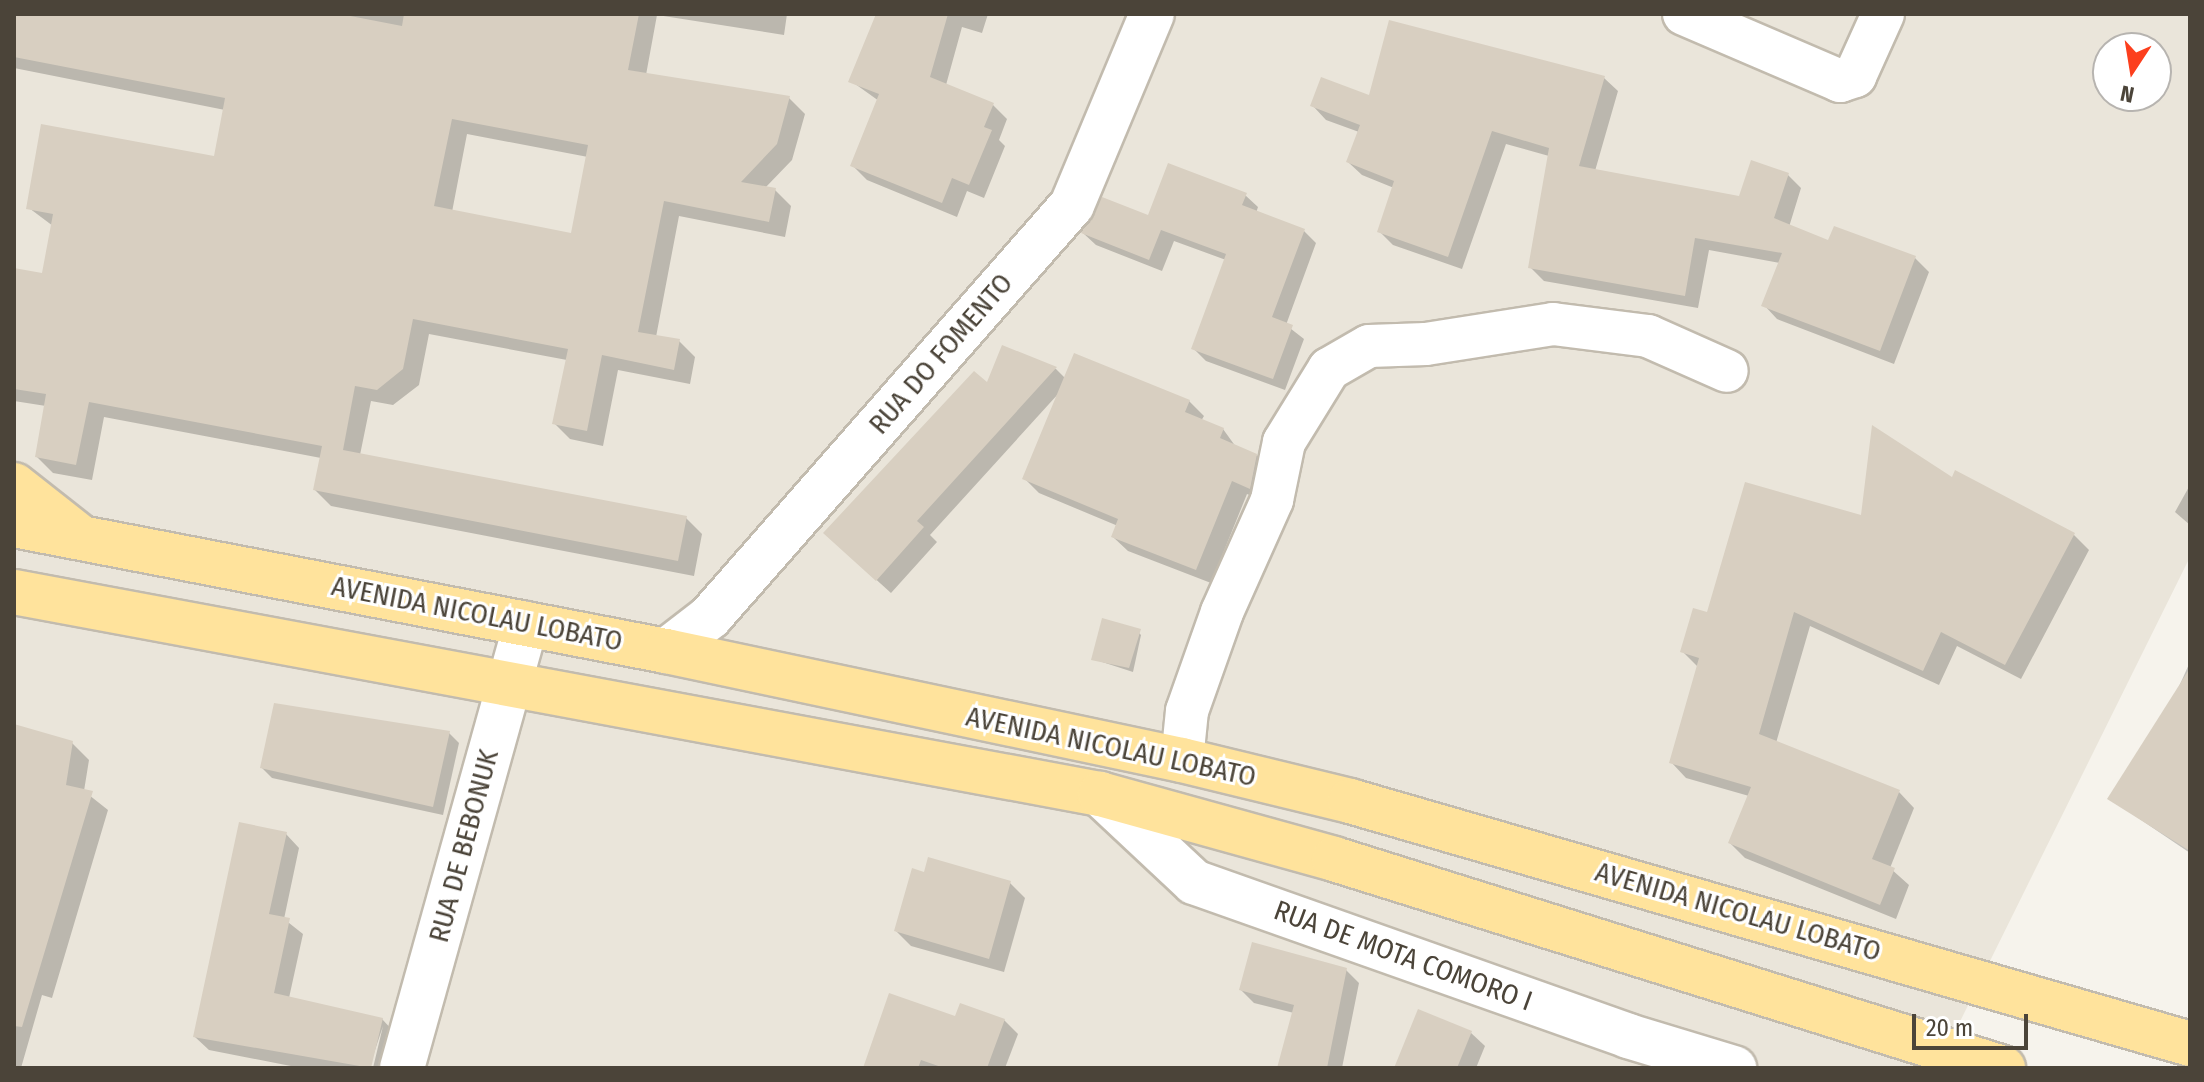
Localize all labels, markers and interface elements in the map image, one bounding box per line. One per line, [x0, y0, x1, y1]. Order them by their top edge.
north arrow [2092, 32, 2172, 112]
text: N [2118, 79, 2137, 109]
street label: RUA DO FOMENTO [862, 267, 1020, 441]
street label: AVENIDA NICOLAU LOBATO [329, 569, 625, 659]
street label: AVENIDA NICOLAU LOBATO [963, 700, 1259, 794]
street label: RUA DE BEBONUK [422, 746, 506, 946]
street label: AVENIDA NICOLAU LOBATO [1591, 855, 1885, 969]
street label: RUA DE MOTA COMORO I [1269, 894, 1537, 1018]
scale bar [1916, 998, 2032, 1048]
text: 20 m [1926, 1014, 1973, 1042]

